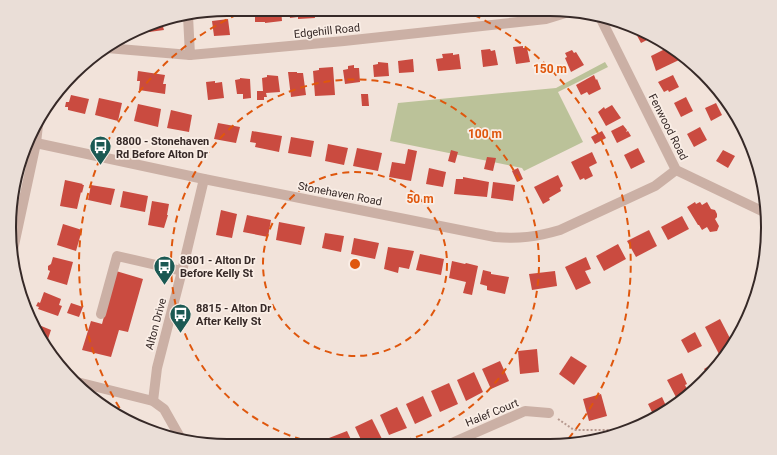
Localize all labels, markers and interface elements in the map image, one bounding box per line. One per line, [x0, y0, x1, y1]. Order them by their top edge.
street label: Edgehill Road [293, 21, 361, 41]
text: 150 m [533, 62, 567, 76]
street label: Fenwood Road [646, 92, 690, 162]
text: 100 m [468, 127, 502, 141]
bus stop icon: 8800 - Stonehaven Rd Before Alton Dr [87, 134, 113, 167]
place label: 8800 - Stonehaven Rd Before Alton Dr [116, 135, 209, 161]
street label: Stonehaven Road [297, 179, 383, 209]
text: 50 m [406, 192, 434, 206]
bus stop icon: 8801 - Alton Dr Before Kelly St [151, 253, 177, 286]
place label: 8801 - Alton Dr Before Kelly St [180, 254, 255, 280]
centre of rings [348, 257, 362, 271]
street label: Alton Drive [143, 297, 169, 351]
bus stop icon: 8815 - Alton Dr After Kelly St [168, 301, 194, 334]
place label: 8815 - Alton Dr After Kelly St [196, 302, 271, 328]
street label: Halef Court [464, 396, 521, 430]

